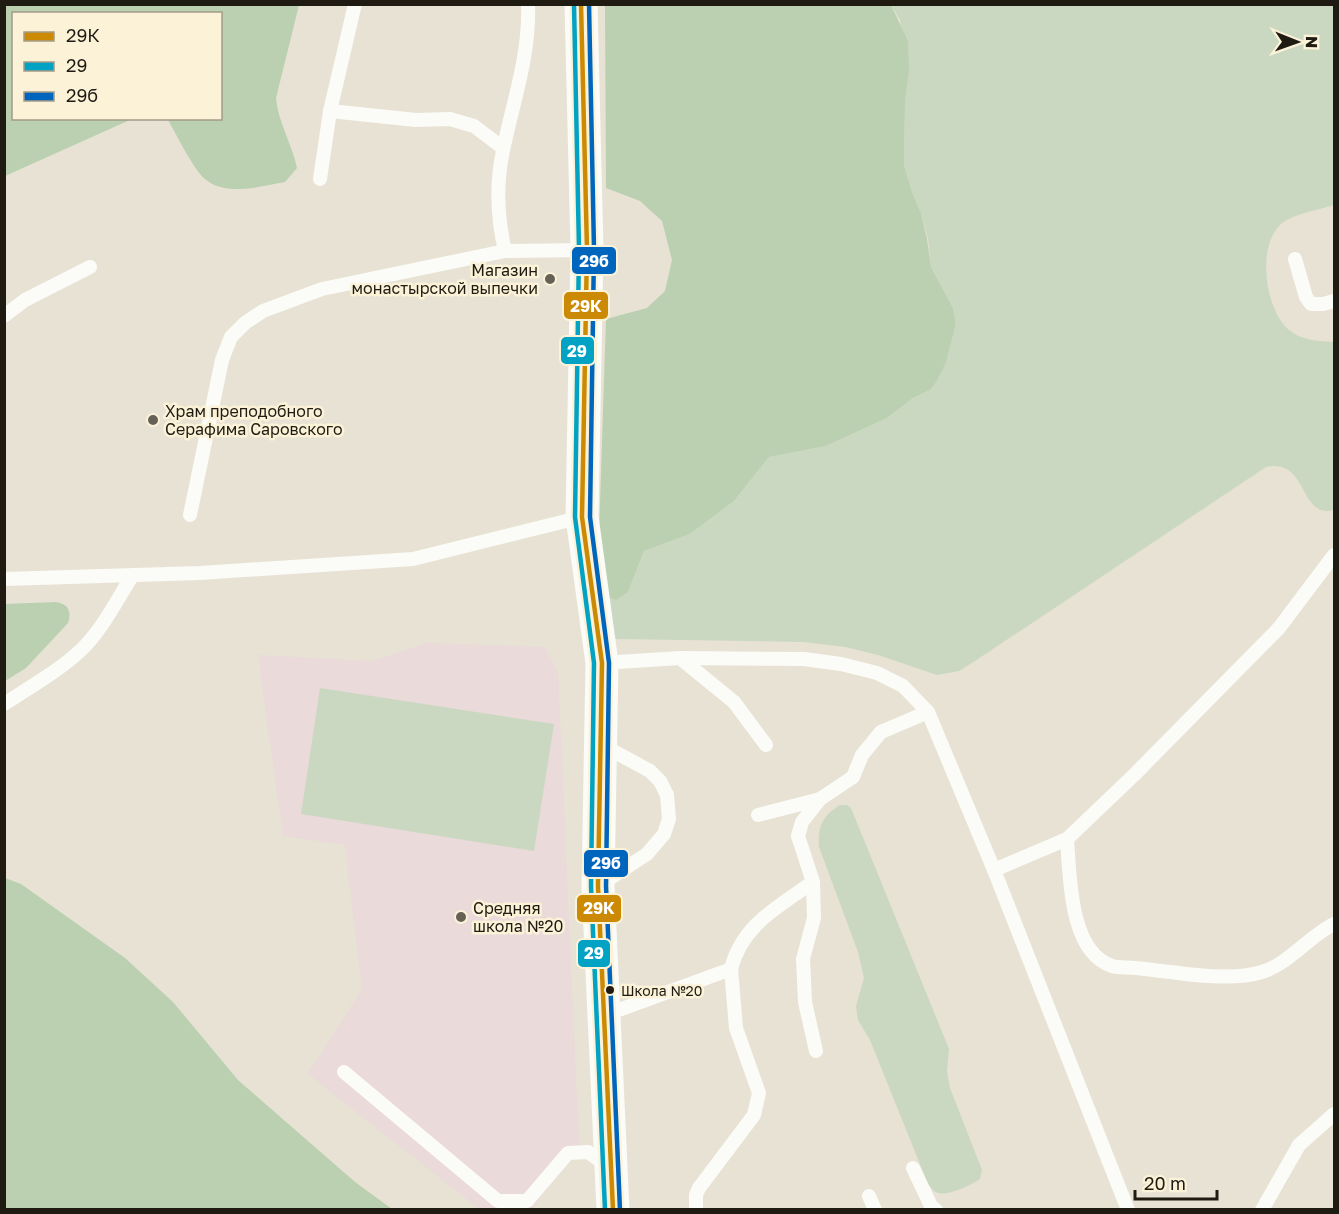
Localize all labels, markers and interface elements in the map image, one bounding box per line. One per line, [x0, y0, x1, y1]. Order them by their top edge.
legend [12, 12, 222, 120]
north arrow [1267, 12, 1327, 72]
text: 29К [66, 24, 100, 46]
text: N [1302, 36, 1322, 49]
text: 29 [66, 54, 87, 76]
text: 29б [66, 84, 98, 106]
line badge: 29б [571, 246, 617, 275]
text: 29б [579, 251, 609, 271]
place label: Магазин монастырской выпечки [352, 260, 538, 298]
marker: Магазин монастырской выпечки [543, 272, 557, 286]
line badge: 29К [563, 291, 609, 320]
text: 29К [570, 296, 602, 316]
line badge: 29 [560, 336, 595, 365]
text: 29 [567, 341, 587, 361]
place label: Храм преподобного Серафима Саровского [165, 401, 343, 439]
marker: Храм преподобного Серафима Саровского [146, 413, 160, 427]
line badge: 29б [583, 849, 629, 878]
text: 29б [591, 853, 621, 873]
line badge: 29К [576, 894, 622, 923]
place label: Средняя школа №20 [473, 898, 563, 936]
text: 29К [583, 898, 615, 918]
marker: Средняя школа №20 [454, 910, 468, 924]
line badge: 29 [577, 939, 611, 968]
text: 29 [584, 943, 604, 963]
place label: Школа №20 [621, 982, 702, 999]
marker: Школа №20 [604, 984, 616, 996]
scale bar [1135, 1163, 1218, 1201]
text: 20 m [1144, 1172, 1186, 1194]

